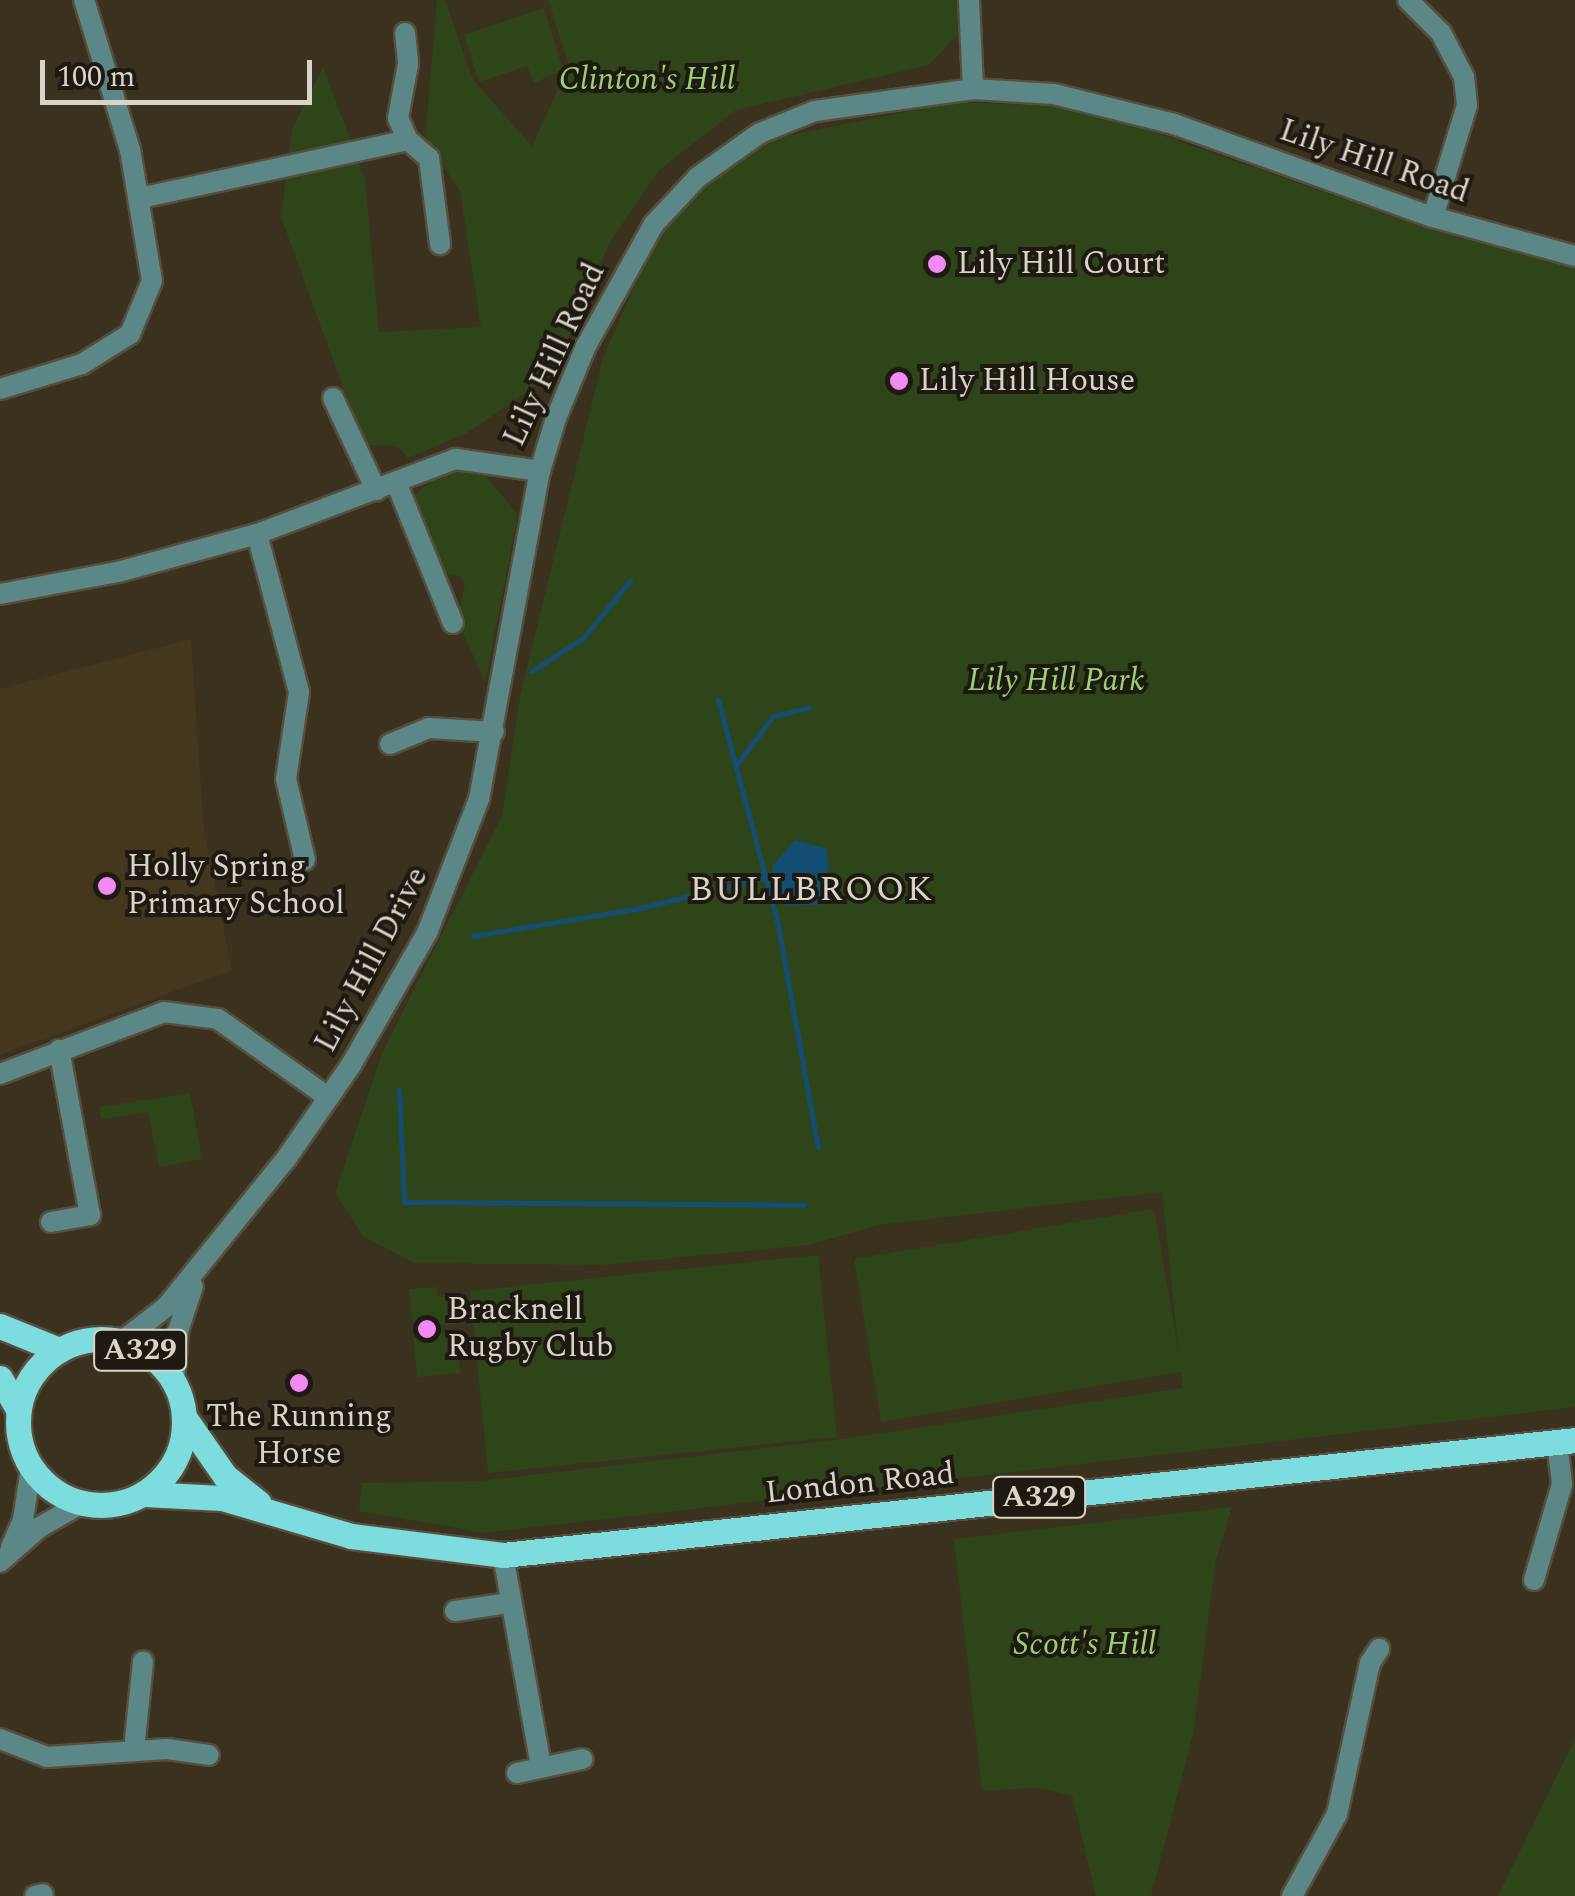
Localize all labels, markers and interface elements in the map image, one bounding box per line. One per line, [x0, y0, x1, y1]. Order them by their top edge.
scale bar [45, 40, 318, 102]
text: 100 m [57, 54, 135, 100]
park label: Clinton's Hill [559, 61, 735, 99]
street label: Lily Hill Road [1274, 112, 1474, 212]
place label: Lily Hill Court [957, 245, 1165, 283]
marker: Lily Hill Court [926, 253, 948, 275]
street label: Lily Hill Road [496, 257, 614, 453]
place label: Lily Hill House [919, 362, 1135, 400]
marker: Lily Hill House [888, 370, 910, 392]
park label: Lily Hill Park [968, 662, 1144, 700]
place label: Holly Spring Primary School [127, 849, 345, 924]
street label: Lily Hill Drive [307, 861, 437, 1059]
district label: BULLBROOK [690, 869, 934, 911]
marker: Holly Spring Primary School [96, 875, 118, 897]
place label: Bracknell Rugby Club [447, 1292, 613, 1367]
marker: Bracknell Rugby Club [416, 1318, 438, 1340]
road number: A329 [92, 1325, 188, 1375]
marker: The Running Horse [288, 1372, 310, 1394]
place label: The Running Horse [206, 1399, 392, 1474]
street label: London Road [763, 1455, 957, 1513]
road number: A329 [992, 1472, 1086, 1522]
park label: Scott's Hill [1014, 1626, 1156, 1664]

